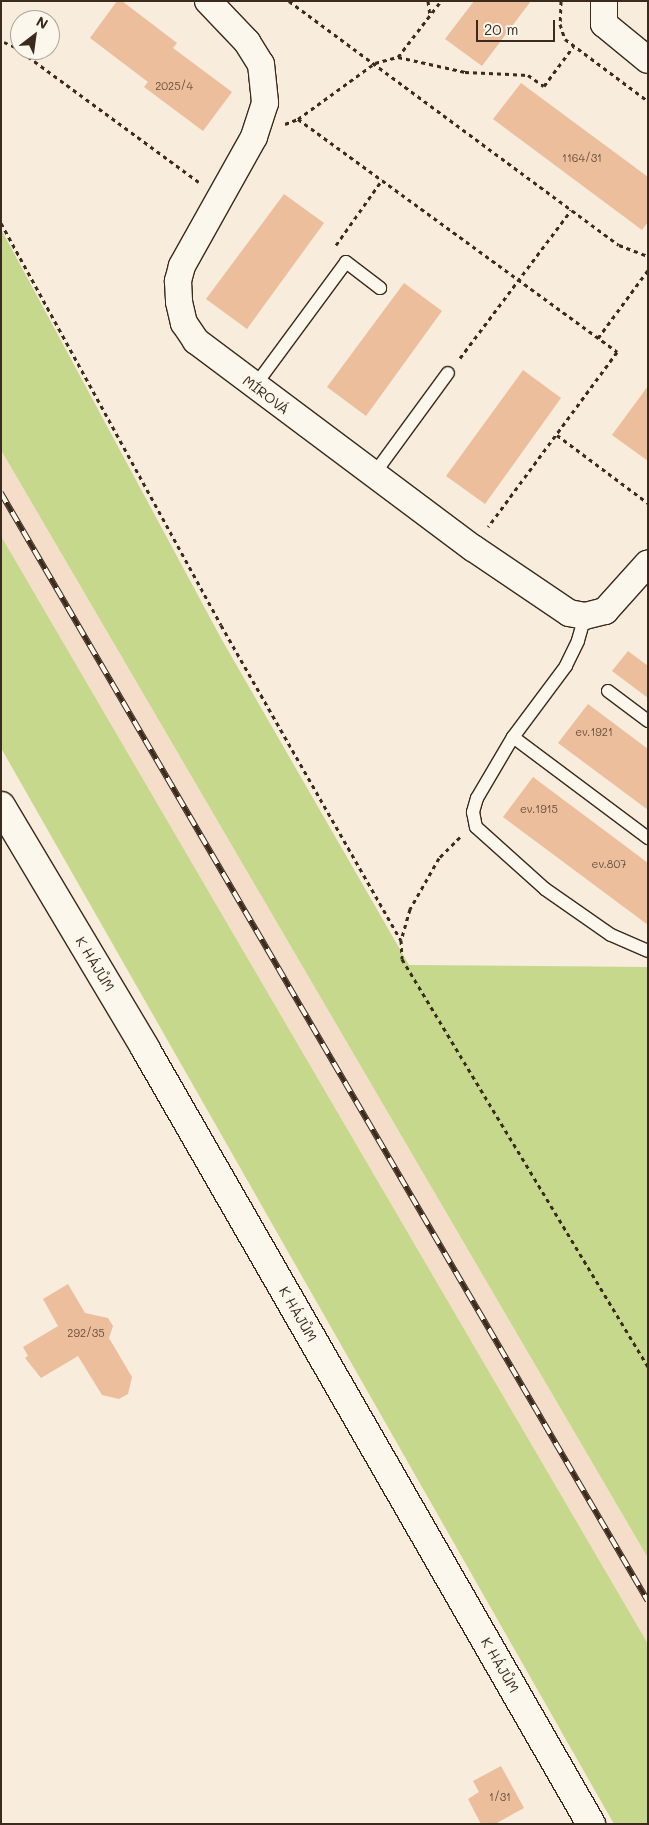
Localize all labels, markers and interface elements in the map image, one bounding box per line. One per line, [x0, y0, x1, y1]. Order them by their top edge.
north arrow [10, 10, 60, 60]
scale bar [479, 10, 558, 42]
text: N [33, 12, 52, 33]
text: 20 m [484, 19, 518, 39]
house number: 2025/4 [155, 79, 193, 93]
house number: 1164/31 [562, 151, 602, 165]
street label: MÍROVÁ [239, 372, 293, 418]
house number: ev.1921 [575, 725, 613, 739]
house number: ev.1915 [520, 802, 558, 816]
house number: ev.807 [592, 857, 626, 871]
street label: K HÁJŮM [72, 934, 118, 994]
street label: K HÁJŮM [276, 1283, 320, 1345]
house number: 292/35 [67, 1326, 105, 1340]
street label: K HÁJŮM [478, 1634, 522, 1696]
house number: 1/31 [489, 1790, 511, 1804]

